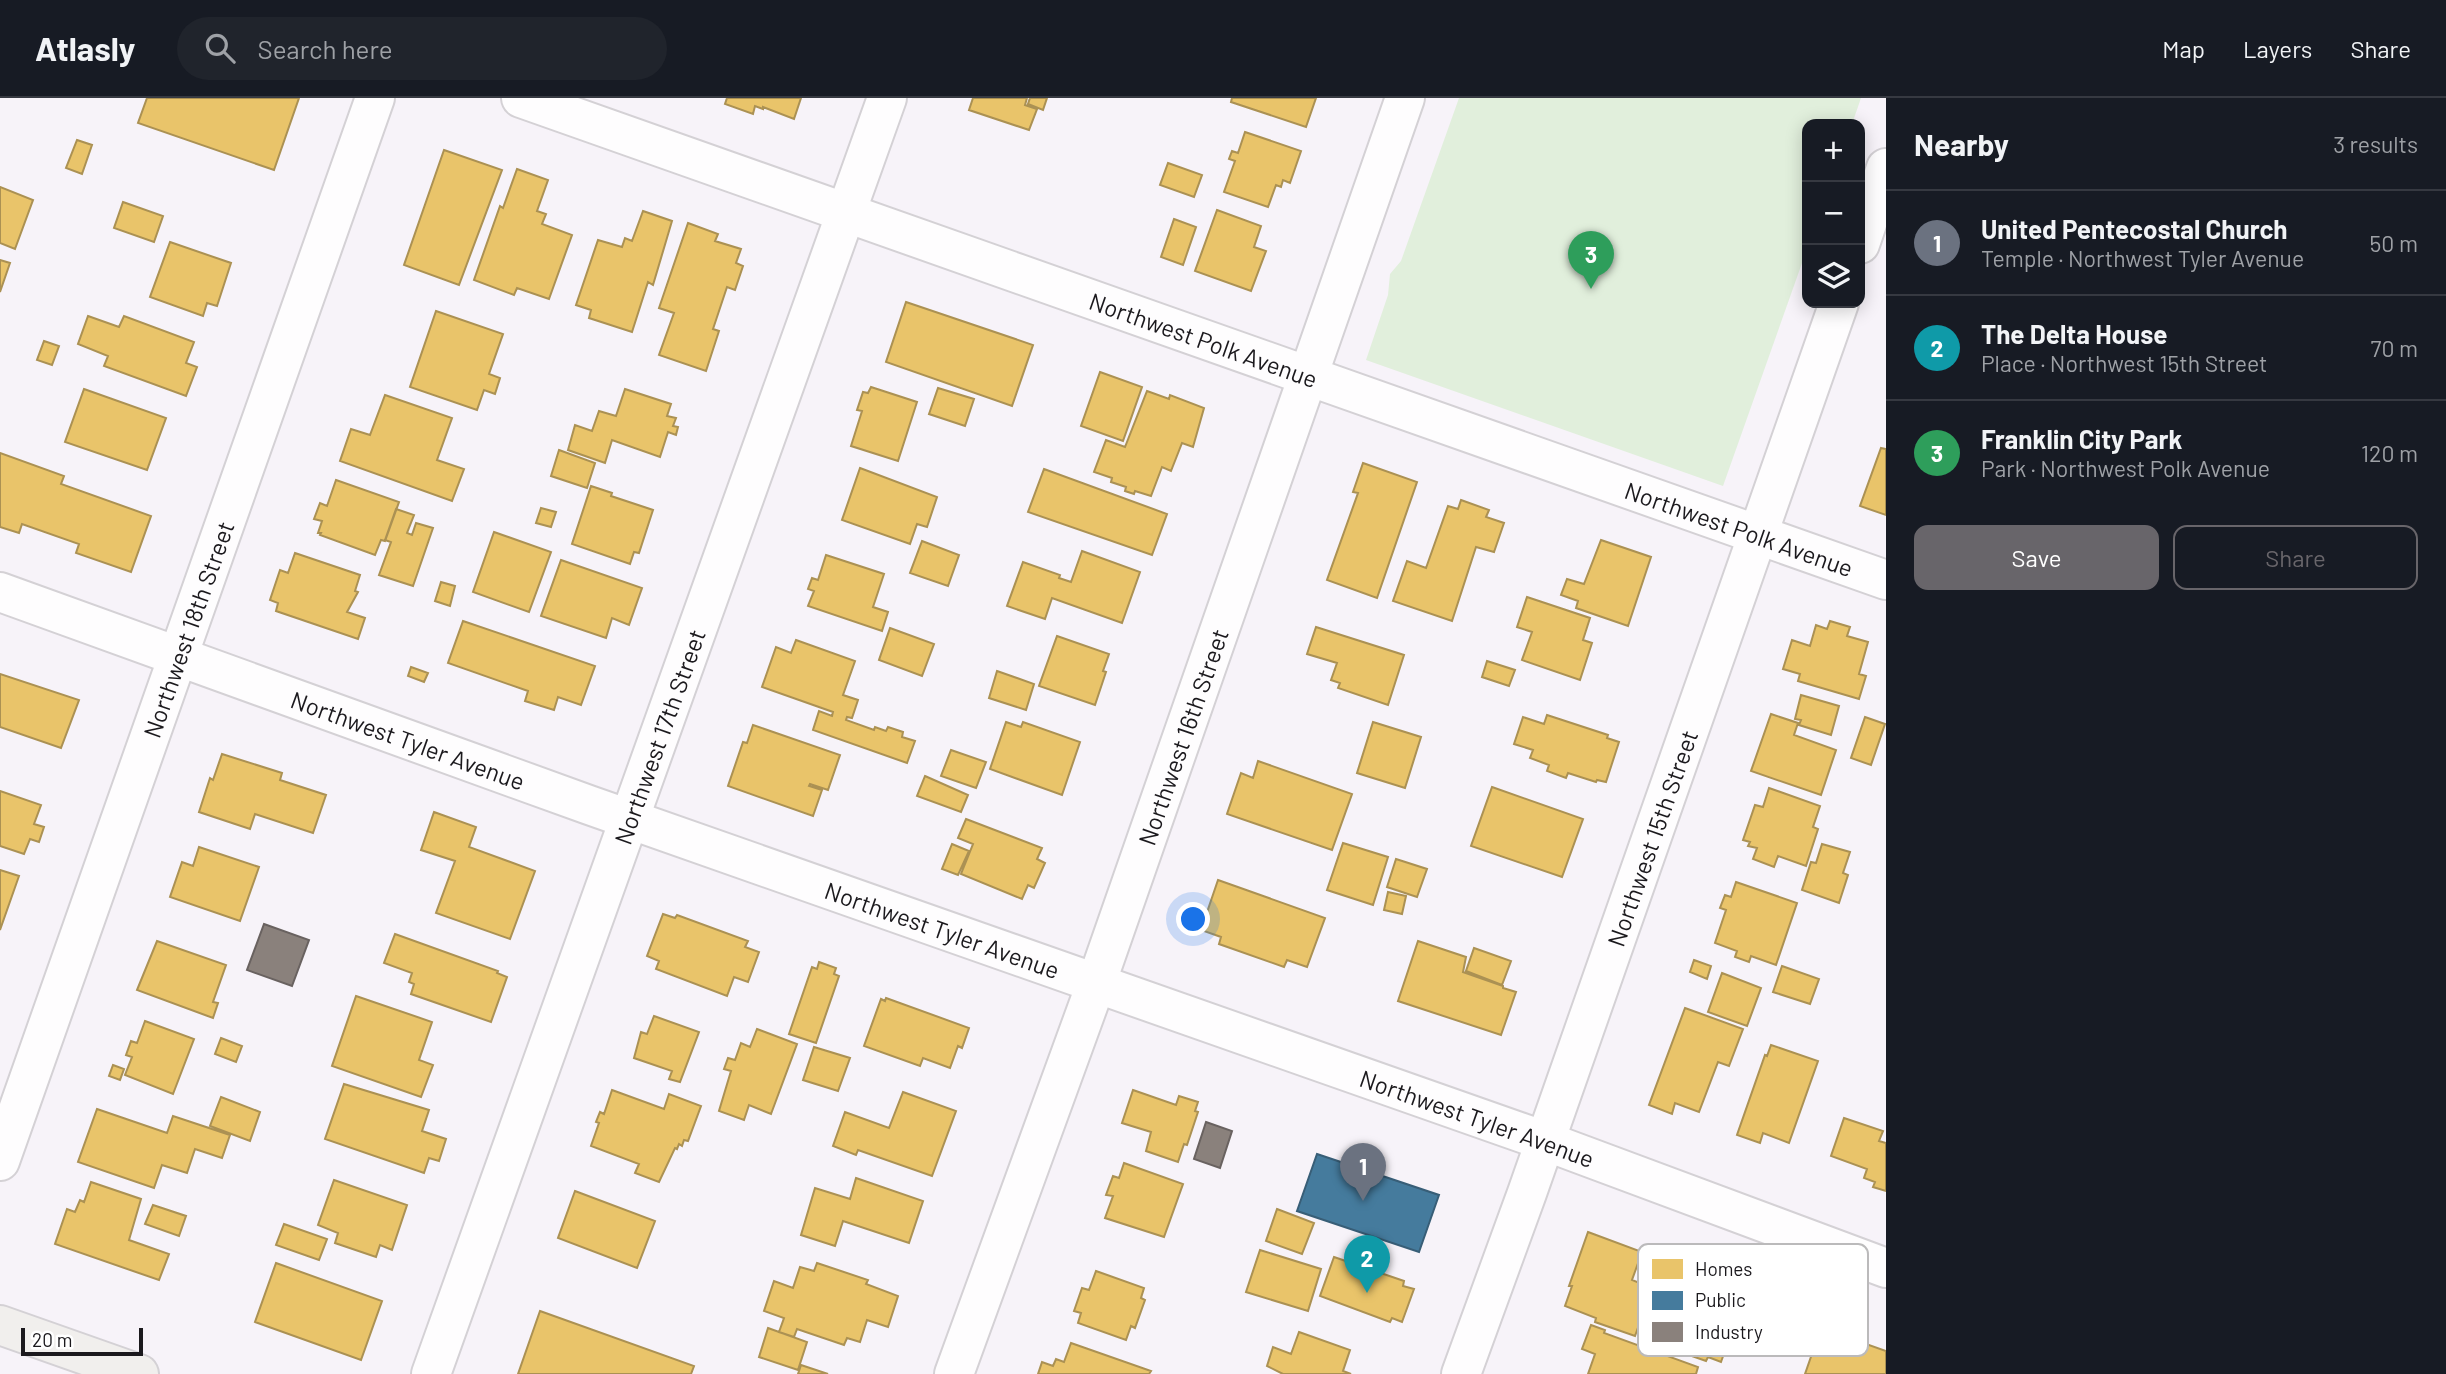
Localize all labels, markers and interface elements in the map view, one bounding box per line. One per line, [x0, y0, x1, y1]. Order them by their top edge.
search box [177, 17, 667, 80]
text: Atlasly [35, 28, 135, 68]
icon: search [201, 29, 239, 67]
text: Search here [257, 33, 393, 64]
text: Map [2162, 34, 2205, 63]
text: Layers [2243, 34, 2312, 63]
text: Share [2350, 34, 2411, 63]
map controls [1802, 119, 1865, 308]
button: + [1802, 119, 1865, 182]
text: Nearby [1914, 126, 2009, 162]
text: 3 results [2333, 130, 2418, 158]
button: − [1802, 182, 1865, 245]
text: United Pentecostal Church [1981, 213, 2288, 244]
text: 1 [1933, 229, 1941, 257]
text: 50 m [2370, 229, 2418, 257]
pin: 3 [1568, 231, 1614, 289]
text: Temple · Northwest Tyler Avenue [1981, 244, 2304, 272]
button: layers [1802, 245, 1865, 308]
street label: Northwest Polk Avenue [1086, 285, 1322, 393]
text: The Delta House [1981, 318, 2167, 349]
text: 2 [1931, 334, 1943, 362]
text: 70 m [2371, 334, 2418, 362]
text: Place · Northwest 15th Street [1981, 349, 2267, 377]
text: Franklin City Park [1981, 423, 2182, 454]
text: 3 [1931, 439, 1943, 467]
text: 120 m [2361, 439, 2418, 467]
text: Park · Northwest Polk Avenue [1981, 454, 2270, 482]
street label: Northwest Polk Avenue [1621, 475, 1857, 582]
street label: Northwest 18th Street [136, 517, 239, 741]
button: Save [1914, 525, 2159, 590]
button: Share [2173, 525, 2418, 590]
street label: Northwest 17th Street [607, 625, 711, 848]
street label: Northwest 16th Street [1131, 625, 1233, 849]
street label: Northwest Tyler Avenue [287, 684, 529, 795]
street label: Northwest 15th Street [1600, 726, 1703, 950]
street label: Northwest Tyler Avenue [821, 875, 1064, 984]
your location [1176, 902, 1210, 936]
street label: Northwest Tyler Avenue [1356, 1063, 1598, 1173]
pin: 1 [1340, 1143, 1386, 1201]
pin: 2 [1344, 1235, 1390, 1293]
legend [1638, 1244, 1868, 1356]
text: Homes [1695, 1257, 1752, 1280]
text: Public [1695, 1288, 1746, 1311]
text: Industry [1695, 1320, 1763, 1343]
scale bar [21, 1325, 144, 1357]
text: 20 m [32, 1328, 72, 1351]

